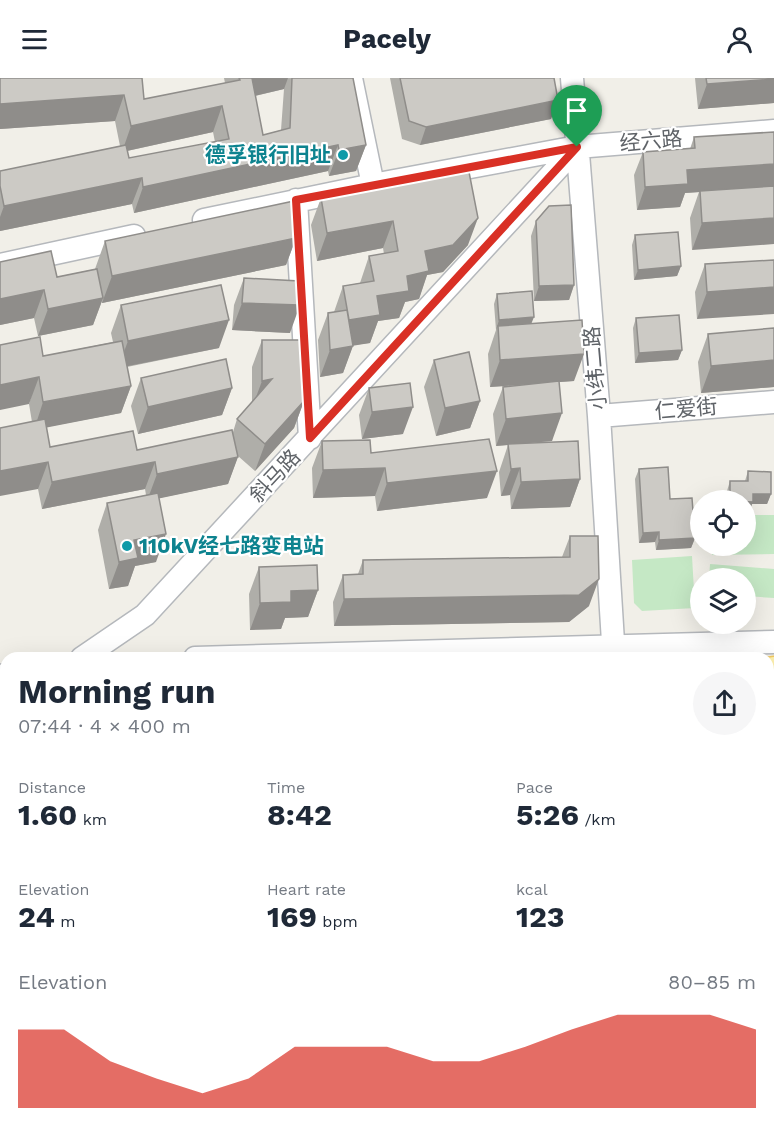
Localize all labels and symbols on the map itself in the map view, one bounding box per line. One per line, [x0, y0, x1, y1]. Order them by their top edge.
pin [551, 85, 602, 147]
street label: 经六路 [618, 125, 683, 156]
place label: 德孚银行旧址 [205, 142, 331, 167]
marker: 德孚银行旧址 [336, 148, 350, 162]
street label: 小纬二路 [578, 325, 611, 411]
street label: 仁爱街 [653, 393, 718, 424]
street label: 斜马路 [244, 444, 305, 507]
place label: 110kV经七路变电站 [139, 533, 324, 558]
marker: 110kV经七路变电站 [120, 539, 134, 553]

